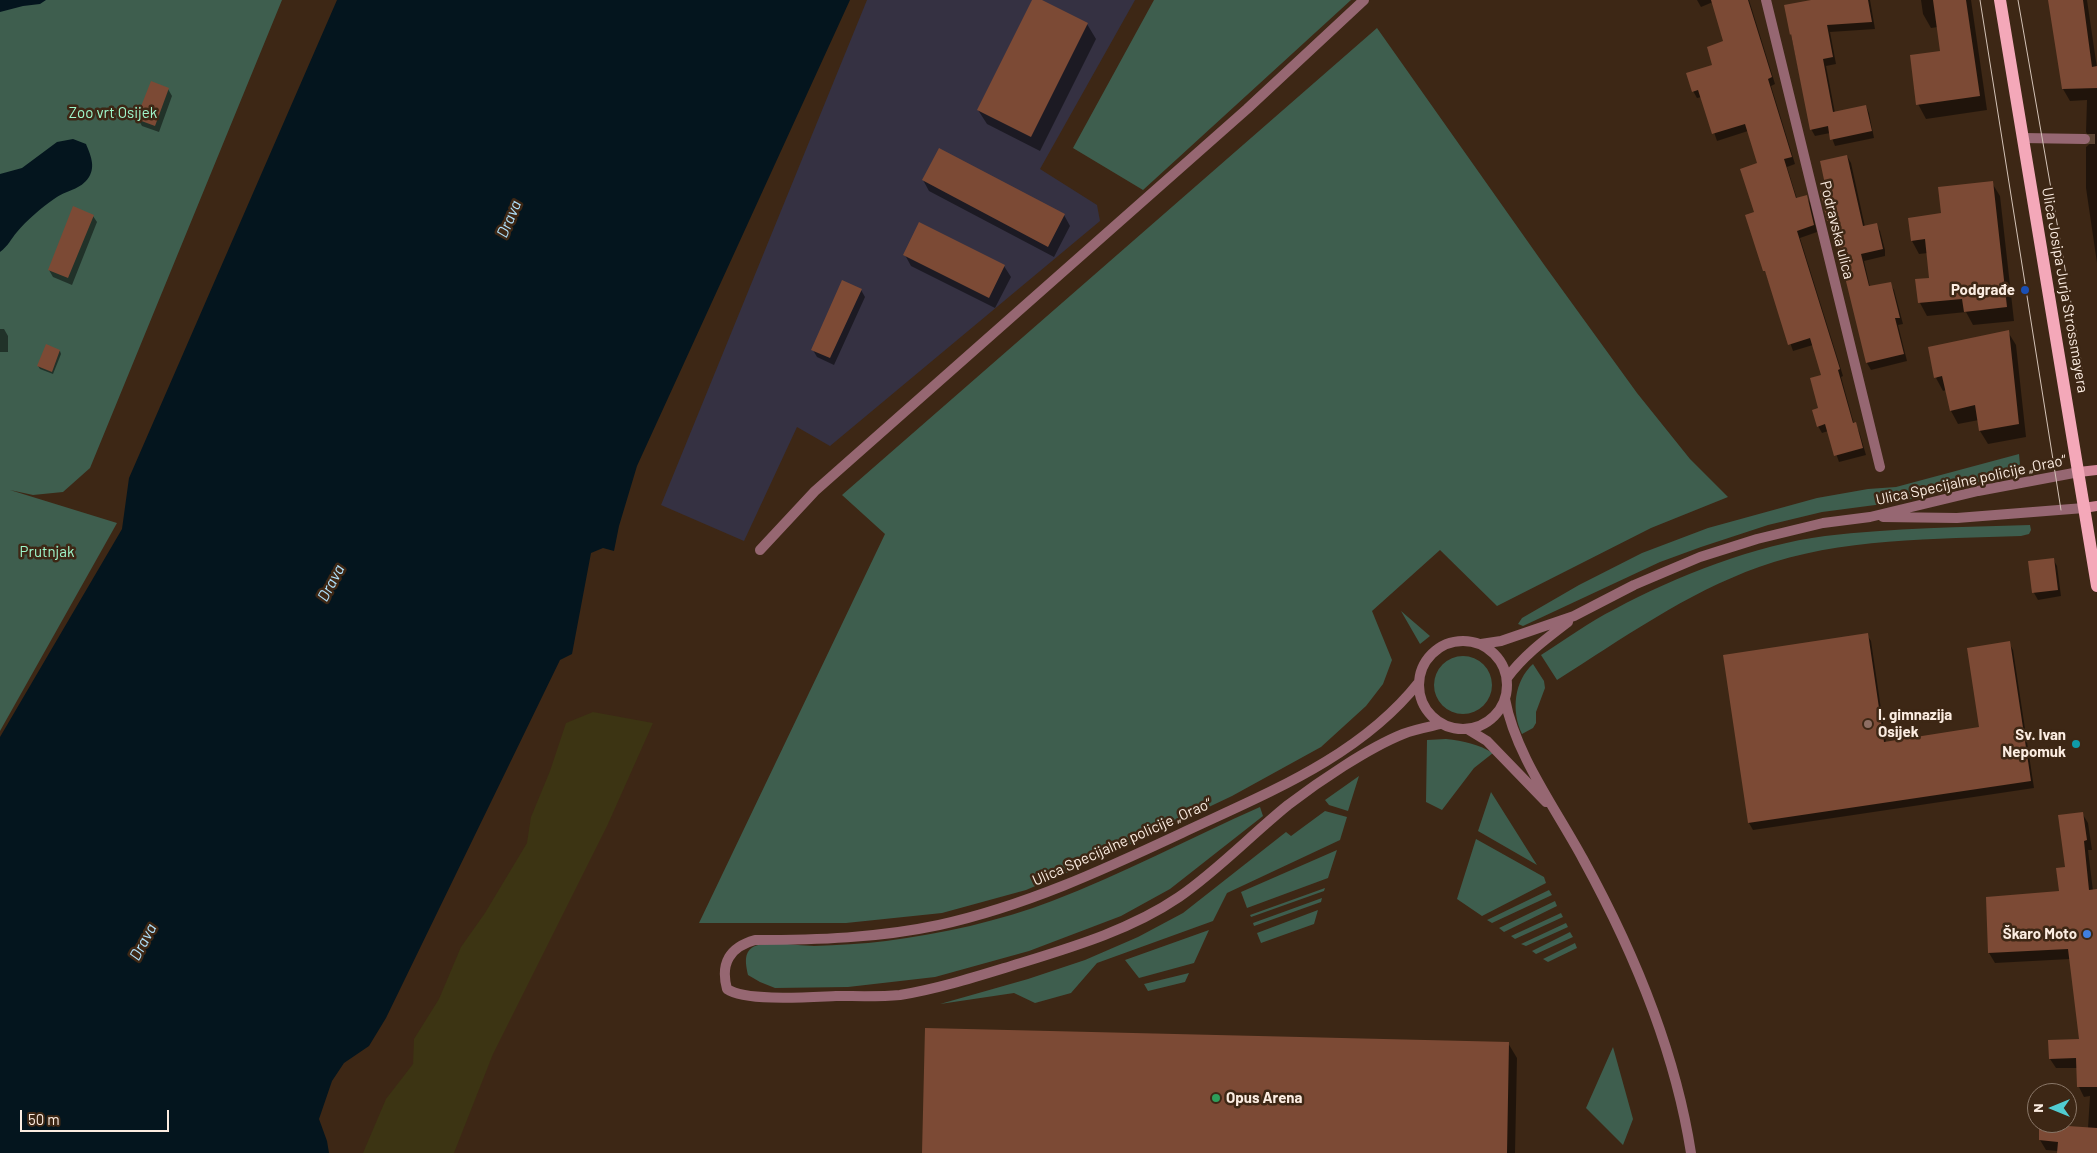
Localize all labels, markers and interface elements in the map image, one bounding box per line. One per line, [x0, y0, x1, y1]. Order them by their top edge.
park label: Zoo vrt Osijek [69, 104, 157, 122]
street label: Podravska ulica [1816, 179, 1858, 281]
street label: Ulica Josipa Jurja Strossmayera [2038, 186, 2092, 394]
water label: Drava [493, 197, 525, 241]
place label: Podgrađe [1951, 281, 2015, 299]
marker: Podgrađe [2019, 284, 2031, 296]
street label: Ulica Specijalne policije „Orao“ [1874, 451, 2068, 509]
park label: Prutnjak [20, 543, 74, 561]
water label: Drava [313, 561, 349, 605]
place label: I. gimnazija Osijek [1878, 706, 1952, 741]
marker: I. gimnazija Osijek [1862, 718, 1874, 730]
place label: Sv. Ivan Nepomuk [2002, 726, 2066, 761]
marker: Sv. Ivan Nepomuk [2070, 738, 2082, 750]
street label: Ulica Specijalne policije „Orao“ [1030, 794, 1214, 890]
water label: Drava [125, 920, 161, 964]
place label: Škaro Moto [2003, 925, 2077, 943]
marker: Škaro Moto [2081, 928, 2093, 940]
north arrow [2027, 1083, 2077, 1133]
place label: Opus Arena [1226, 1089, 1302, 1107]
marker: Opus Arena [1210, 1092, 1222, 1104]
scale bar [22, 1100, 171, 1132]
text: N [2029, 1103, 2046, 1113]
text: 50 m [28, 1110, 60, 1128]

